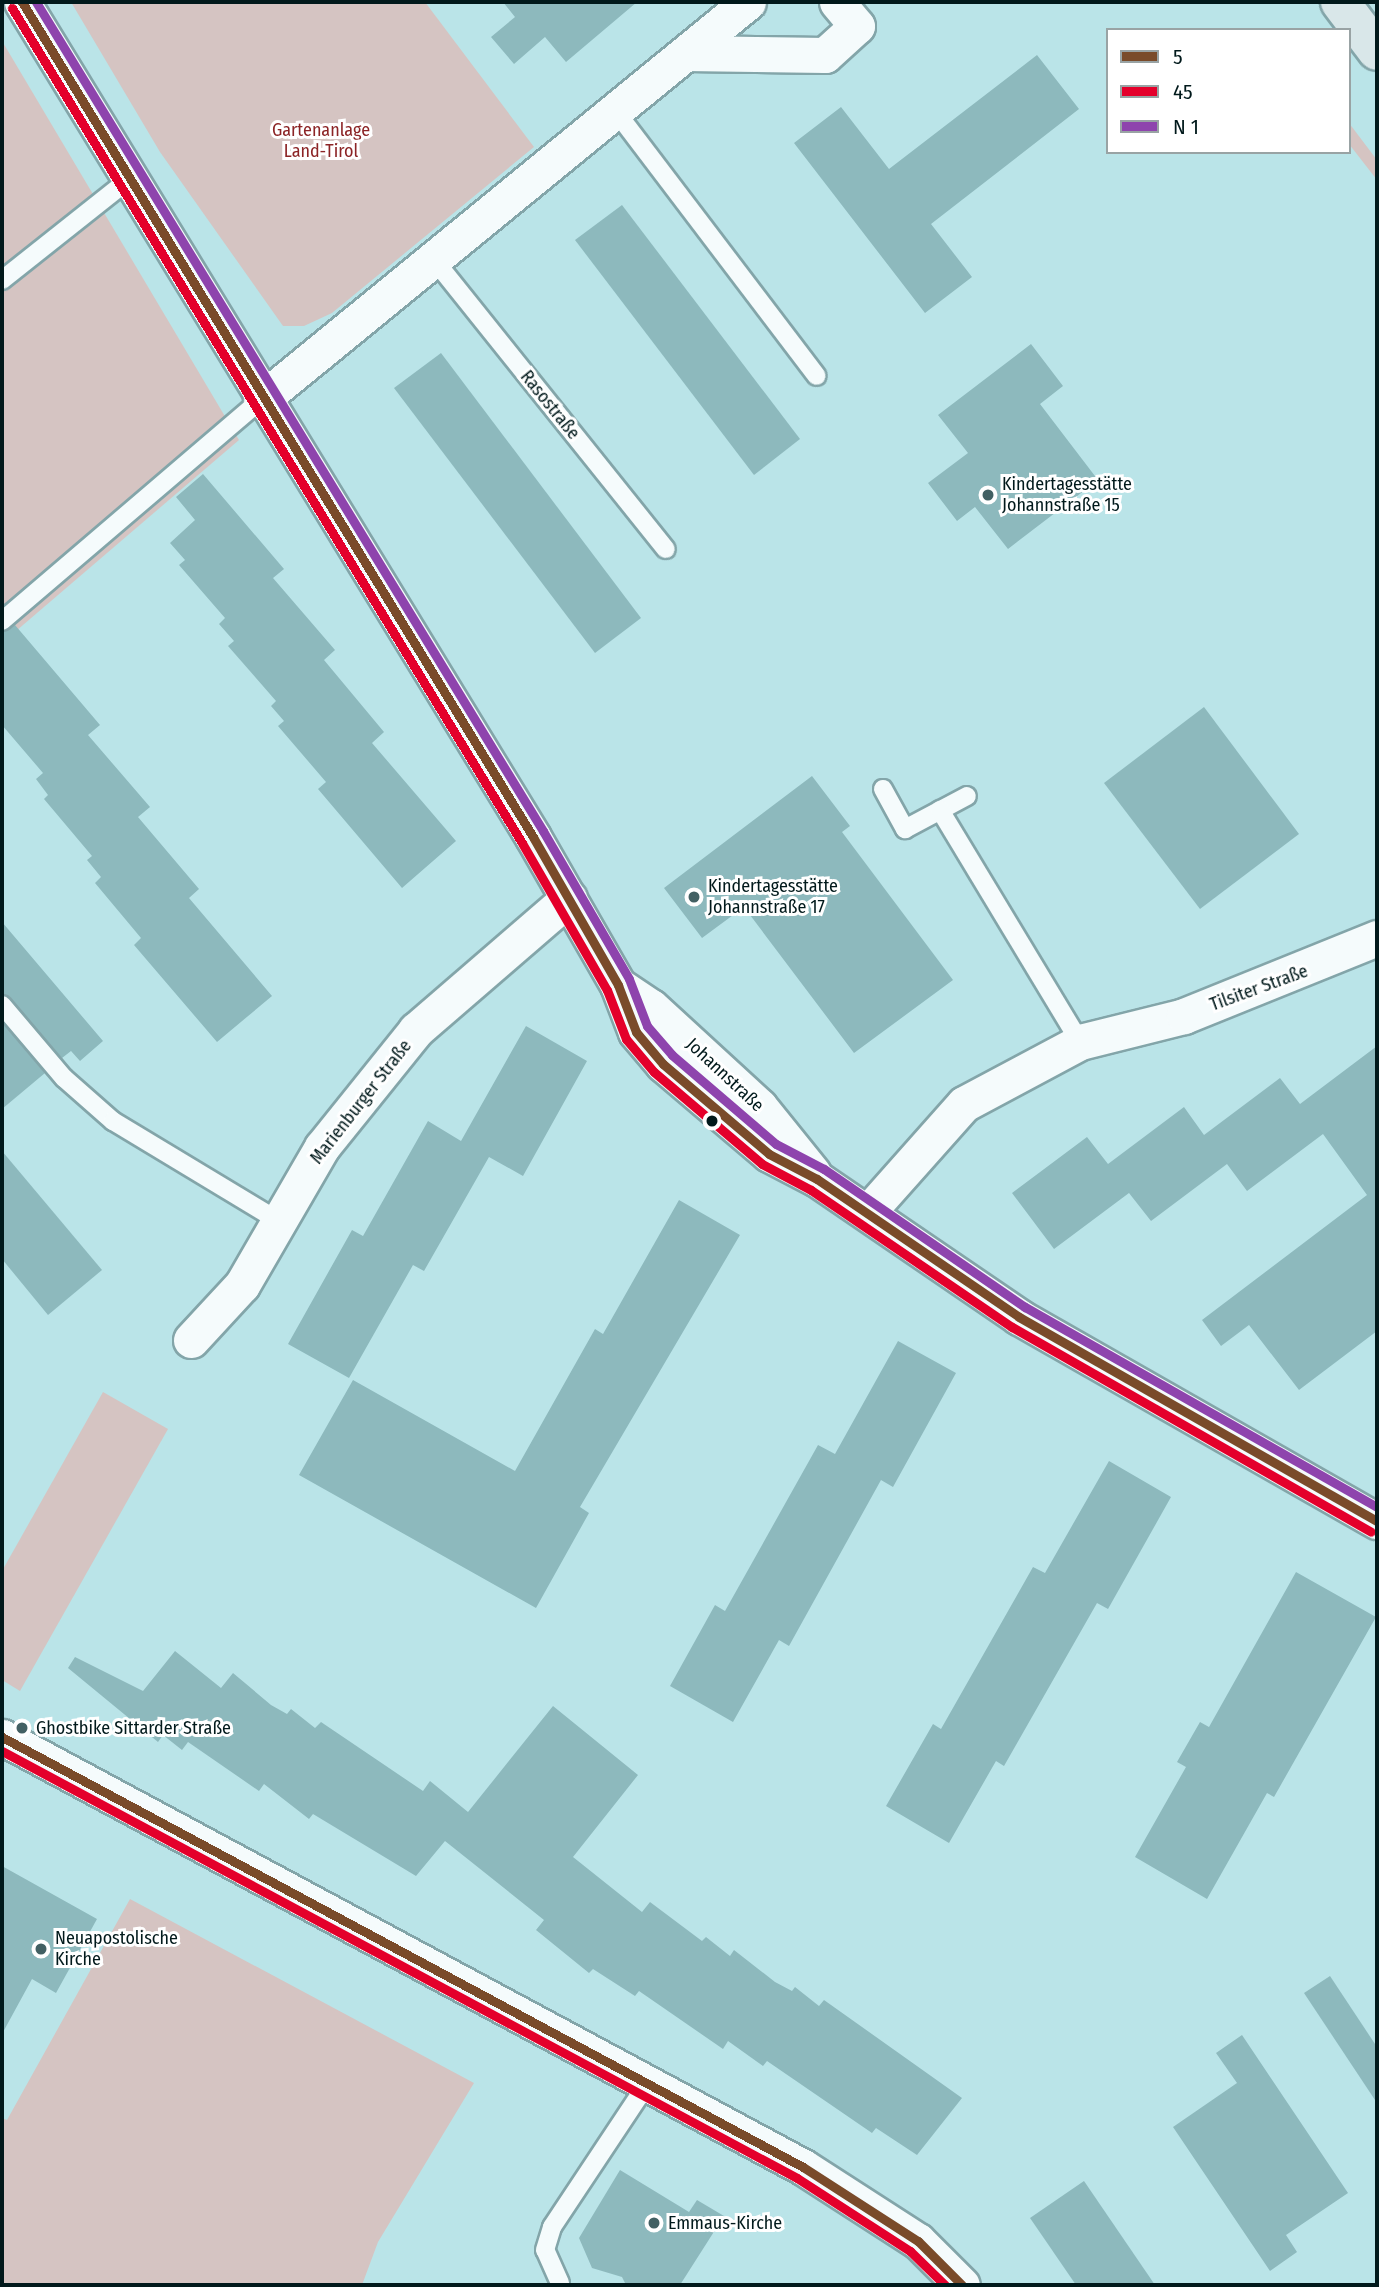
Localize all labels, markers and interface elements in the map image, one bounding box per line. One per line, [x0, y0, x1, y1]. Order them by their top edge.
legend [1106, 28, 1351, 154]
text: 5 [1173, 44, 1183, 70]
text: 45 [1173, 79, 1193, 105]
text: N 1 [1173, 114, 1199, 140]
park label: Gartenanlage Land-Tirol [272, 120, 370, 162]
street label: Rasostraße [516, 366, 584, 444]
place label: Kindertagesstätte Johannstraße 15 [1002, 474, 1132, 516]
marker: Kindertagesstätte Johannstraße 15 [980, 487, 996, 503]
place label: Kindertagesstätte Johannstraße 17 [708, 876, 838, 918]
marker: Kindertagesstätte Johannstraße 17 [686, 889, 702, 905]
street label: Tilsiter Straße [1207, 960, 1311, 1016]
street label: Johannstraße [682, 1034, 768, 1116]
street label: Marienburger Straße [306, 1036, 416, 1168]
unlabelled marker [705, 1114, 719, 1128]
place label: Ghostbike Sittarder Straße [36, 1717, 231, 1739]
marker: Ghostbike Sittarder Straße [14, 1720, 30, 1736]
place label: Neuapostolische Kirche [55, 1928, 178, 1970]
marker: Neuapostolische Kirche [33, 1941, 49, 1957]
place label: Emmaus-Kirche [668, 2212, 782, 2234]
marker: Emmaus-Kirche [646, 2215, 662, 2231]

